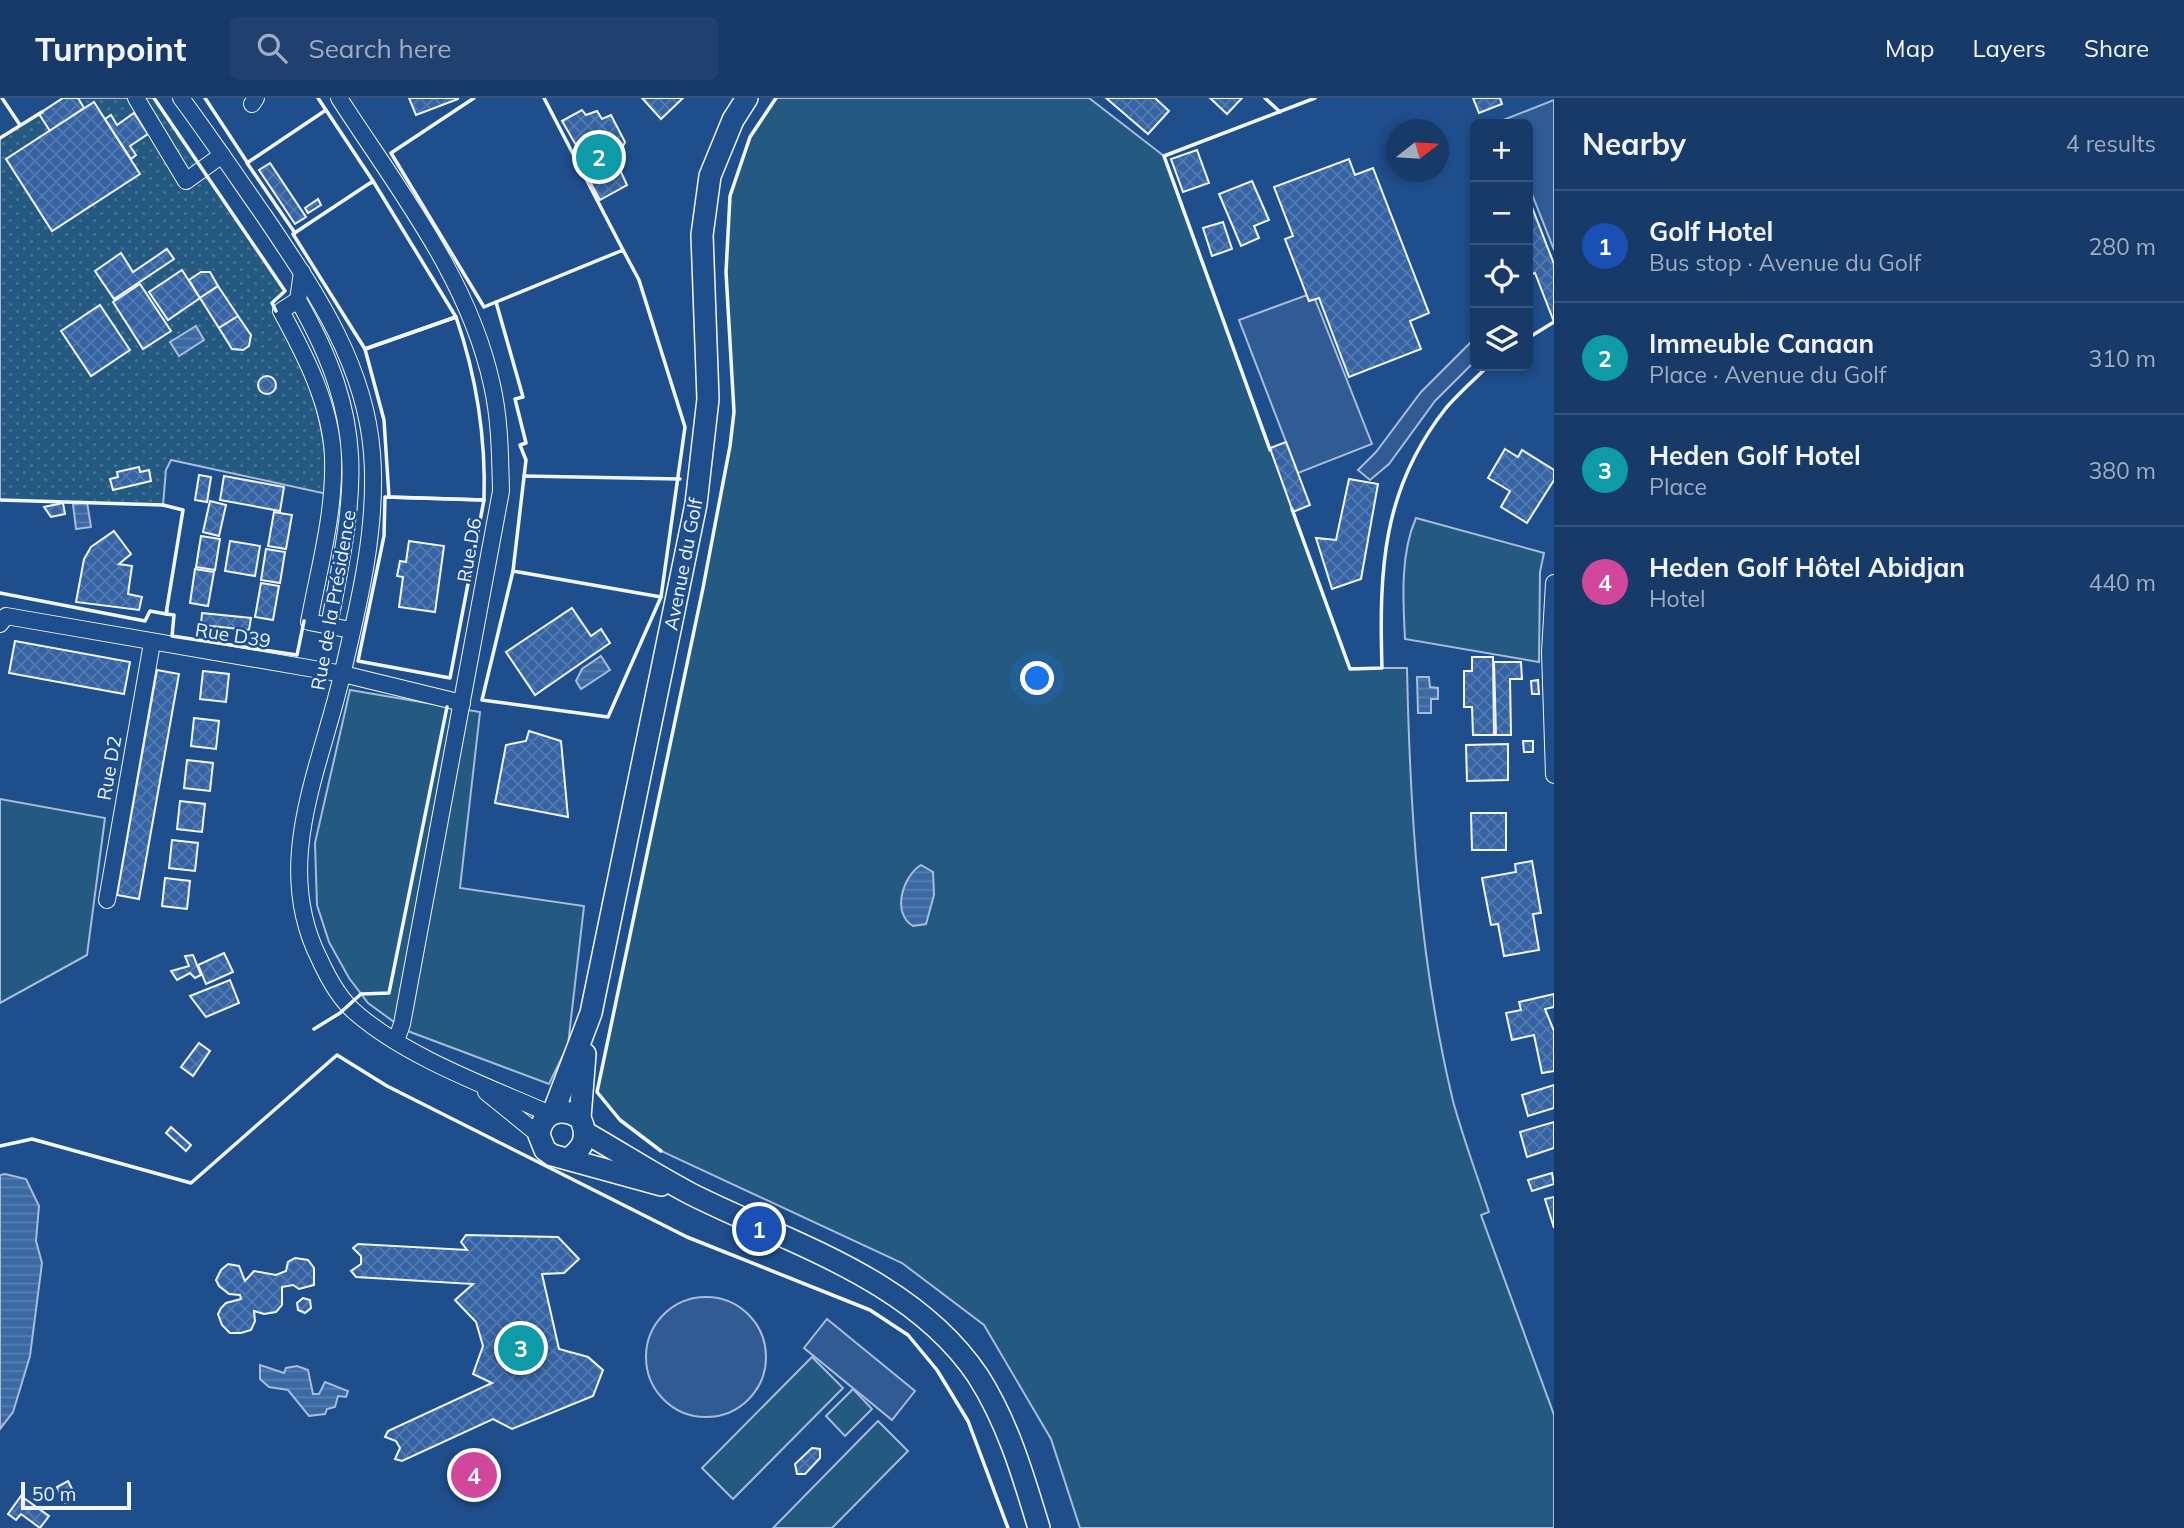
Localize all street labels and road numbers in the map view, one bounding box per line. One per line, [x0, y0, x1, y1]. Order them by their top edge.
street label: Avenue du Golf [658, 495, 708, 632]
street label: Rue de la Présidence [305, 508, 361, 692]
street label: Rue D6 [452, 516, 486, 584]
street label: Rue D39 [193, 617, 273, 653]
street label: Rue D2 [92, 734, 126, 802]

